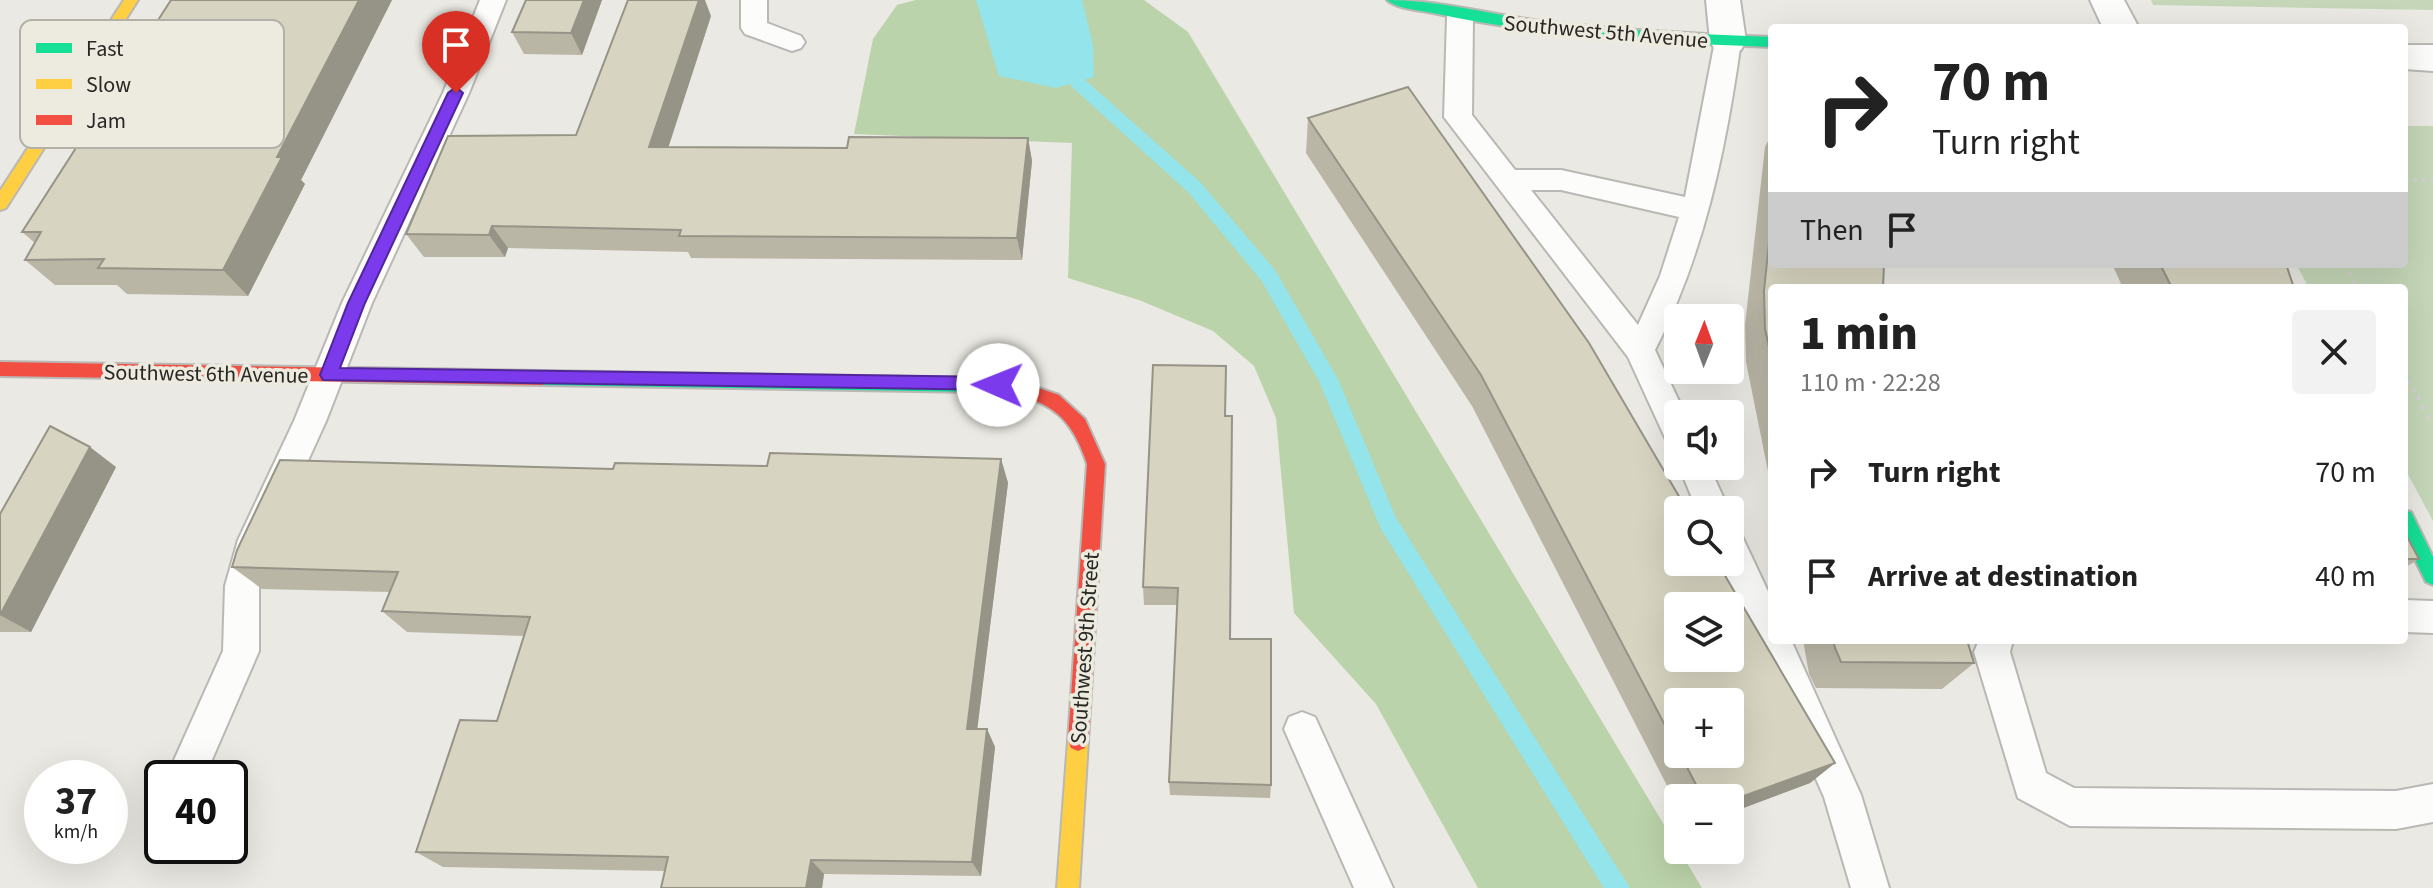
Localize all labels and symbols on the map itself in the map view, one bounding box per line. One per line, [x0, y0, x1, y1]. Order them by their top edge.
street label: Southwest 5th Avenue [1502, 7, 1709, 57]
pin [422, 11, 490, 93]
legend [20, 20, 284, 148]
text: Fast [86, 33, 124, 65]
text: Slow [86, 69, 131, 101]
text: Jam [86, 105, 126, 137]
north arrow [1664, 304, 1744, 384]
position arrow [956, 343, 1040, 427]
street label: Southwest 6th Avenue [103, 356, 309, 392]
street label: Southwest 9th Street [1062, 551, 1108, 745]
speed limit sign: 40 [144, 760, 248, 864]

